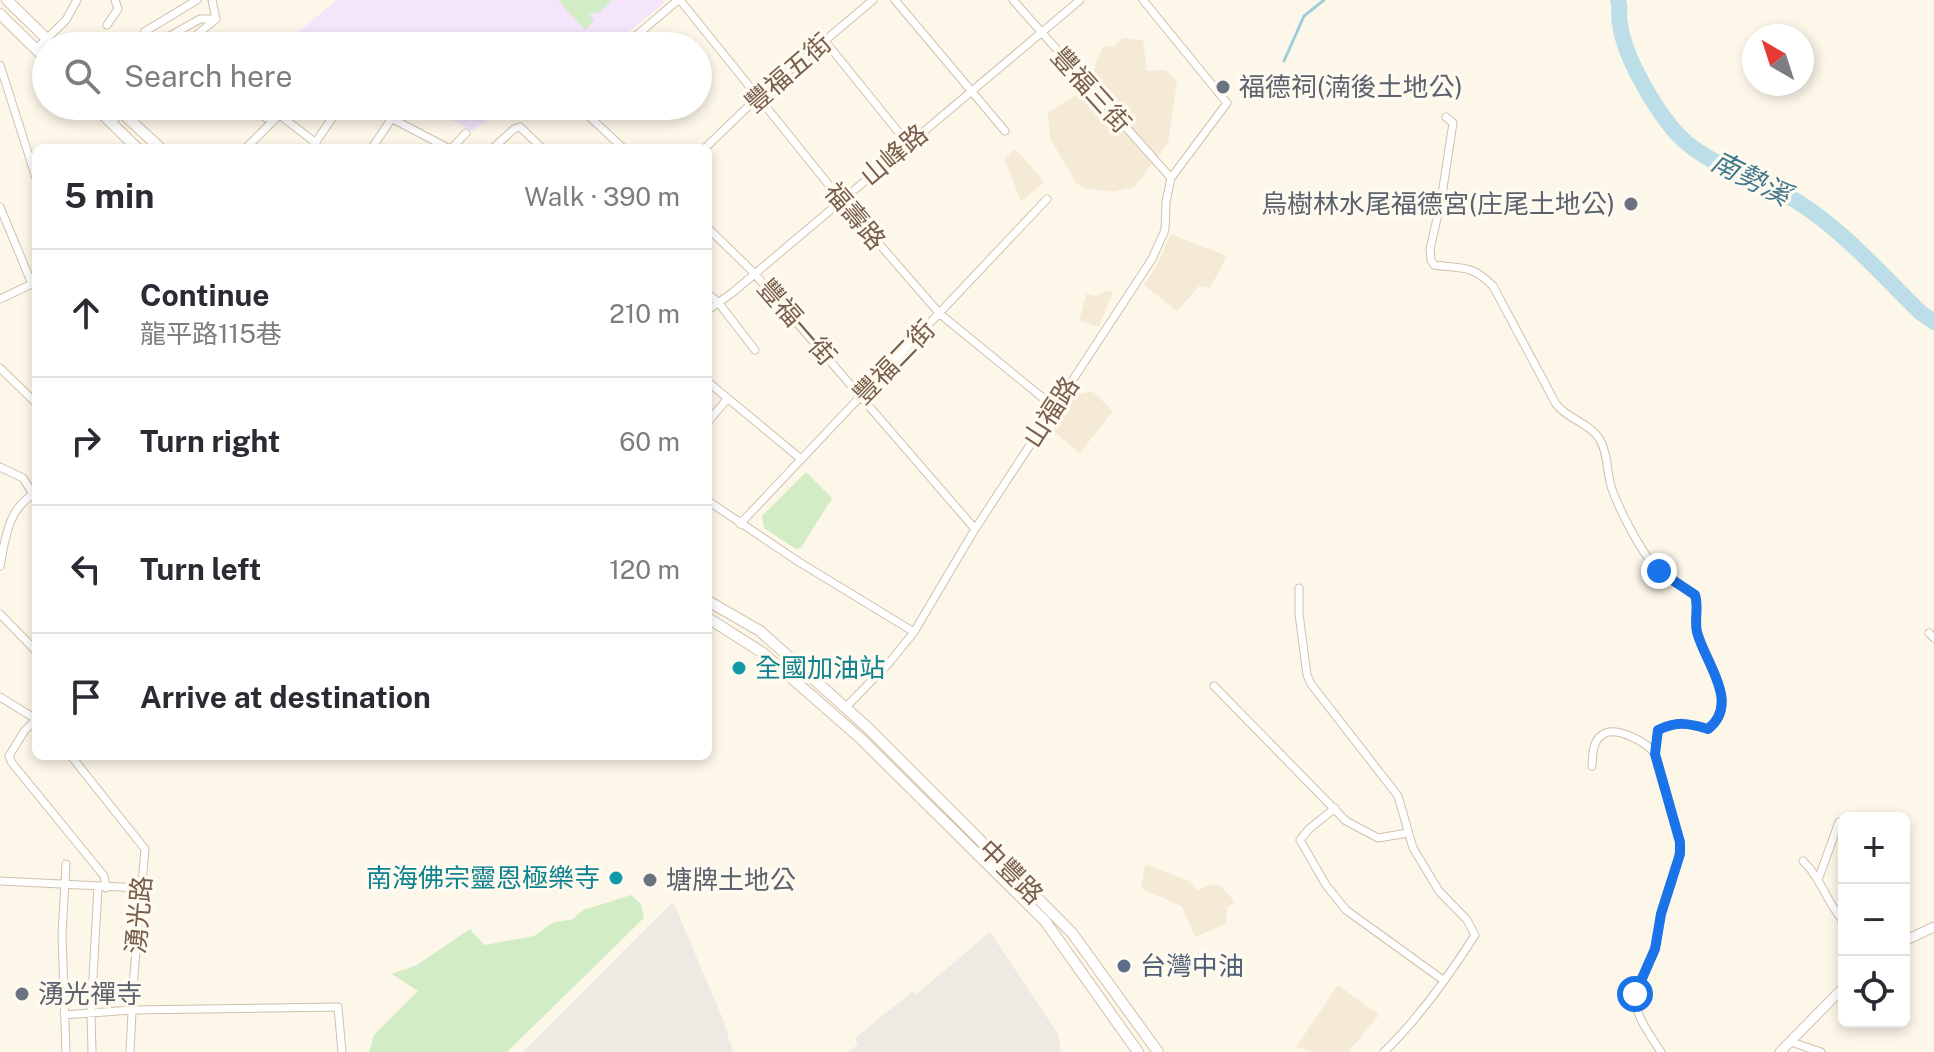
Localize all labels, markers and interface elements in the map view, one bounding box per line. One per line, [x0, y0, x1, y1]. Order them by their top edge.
north arrow [1742, 24, 1814, 96]
street label: 豐福五街 [738, 27, 837, 118]
search box [32, 32, 712, 120]
street label: 豐福三街 [1045, 41, 1138, 139]
icon: search [60, 54, 104, 98]
text: Search here [124, 58, 292, 94]
place label: 福德祠(湳後土地公) [1239, 71, 1463, 102]
marker: 福德祠(湳後土地公) [1214, 78, 1232, 96]
street label: 山峰路 [854, 118, 934, 192]
water label: 南勢溪 [1706, 144, 1800, 213]
text: 5 min [64, 176, 154, 216]
street label: 福壽路 [818, 176, 892, 256]
text: Walk · 390 m [524, 181, 680, 212]
place label: 烏樹林水尾福德宮(庄尾土地公) [1261, 188, 1615, 219]
marker: 烏樹林水尾福德宮(庄尾土地公) [1622, 195, 1640, 213]
street label: 豐福一街 [752, 272, 843, 371]
text: Continue [140, 277, 270, 313]
icon: ahead [64, 291, 108, 335]
text: 210 m [609, 298, 680, 329]
street label: 豐福二街 [846, 313, 941, 410]
text: 龍平路115巷 [140, 318, 282, 349]
street label: 山福路 [1016, 371, 1085, 453]
icon: right [64, 419, 108, 463]
text: Turn right [140, 423, 280, 459]
text: 60 m [619, 426, 680, 457]
icon: left [64, 547, 108, 591]
text: Turn left [140, 551, 261, 587]
route end [1641, 553, 1677, 589]
text: 120 m [609, 554, 680, 585]
place label: 全國加油站 [755, 652, 885, 683]
marker: 全國加油站 [730, 659, 748, 677]
icon: arrive [64, 675, 108, 719]
text: Arrive at destination [140, 679, 431, 715]
map controls [1838, 812, 1910, 1028]
button: + [1838, 812, 1910, 884]
street label: 中豐路 [973, 833, 1050, 910]
place label: 南海佛宗靈恩極樂寺 [366, 862, 600, 893]
place label: 塘牌土地公 [666, 864, 796, 895]
marker: 南海佛宗靈恩極樂寺 [607, 869, 625, 887]
marker: 塘牌土地公 [641, 871, 659, 889]
street label: 湧光路 [120, 875, 157, 955]
button: − [1838, 884, 1910, 956]
place label: 台灣中油 [1140, 950, 1244, 981]
button: locate [1838, 956, 1910, 1028]
marker: 台灣中油 [1115, 957, 1133, 975]
route start [1617, 976, 1653, 1012]
place label: 湧光禪寺 [38, 978, 142, 1009]
marker: 湧光禪寺 [13, 985, 31, 1003]

